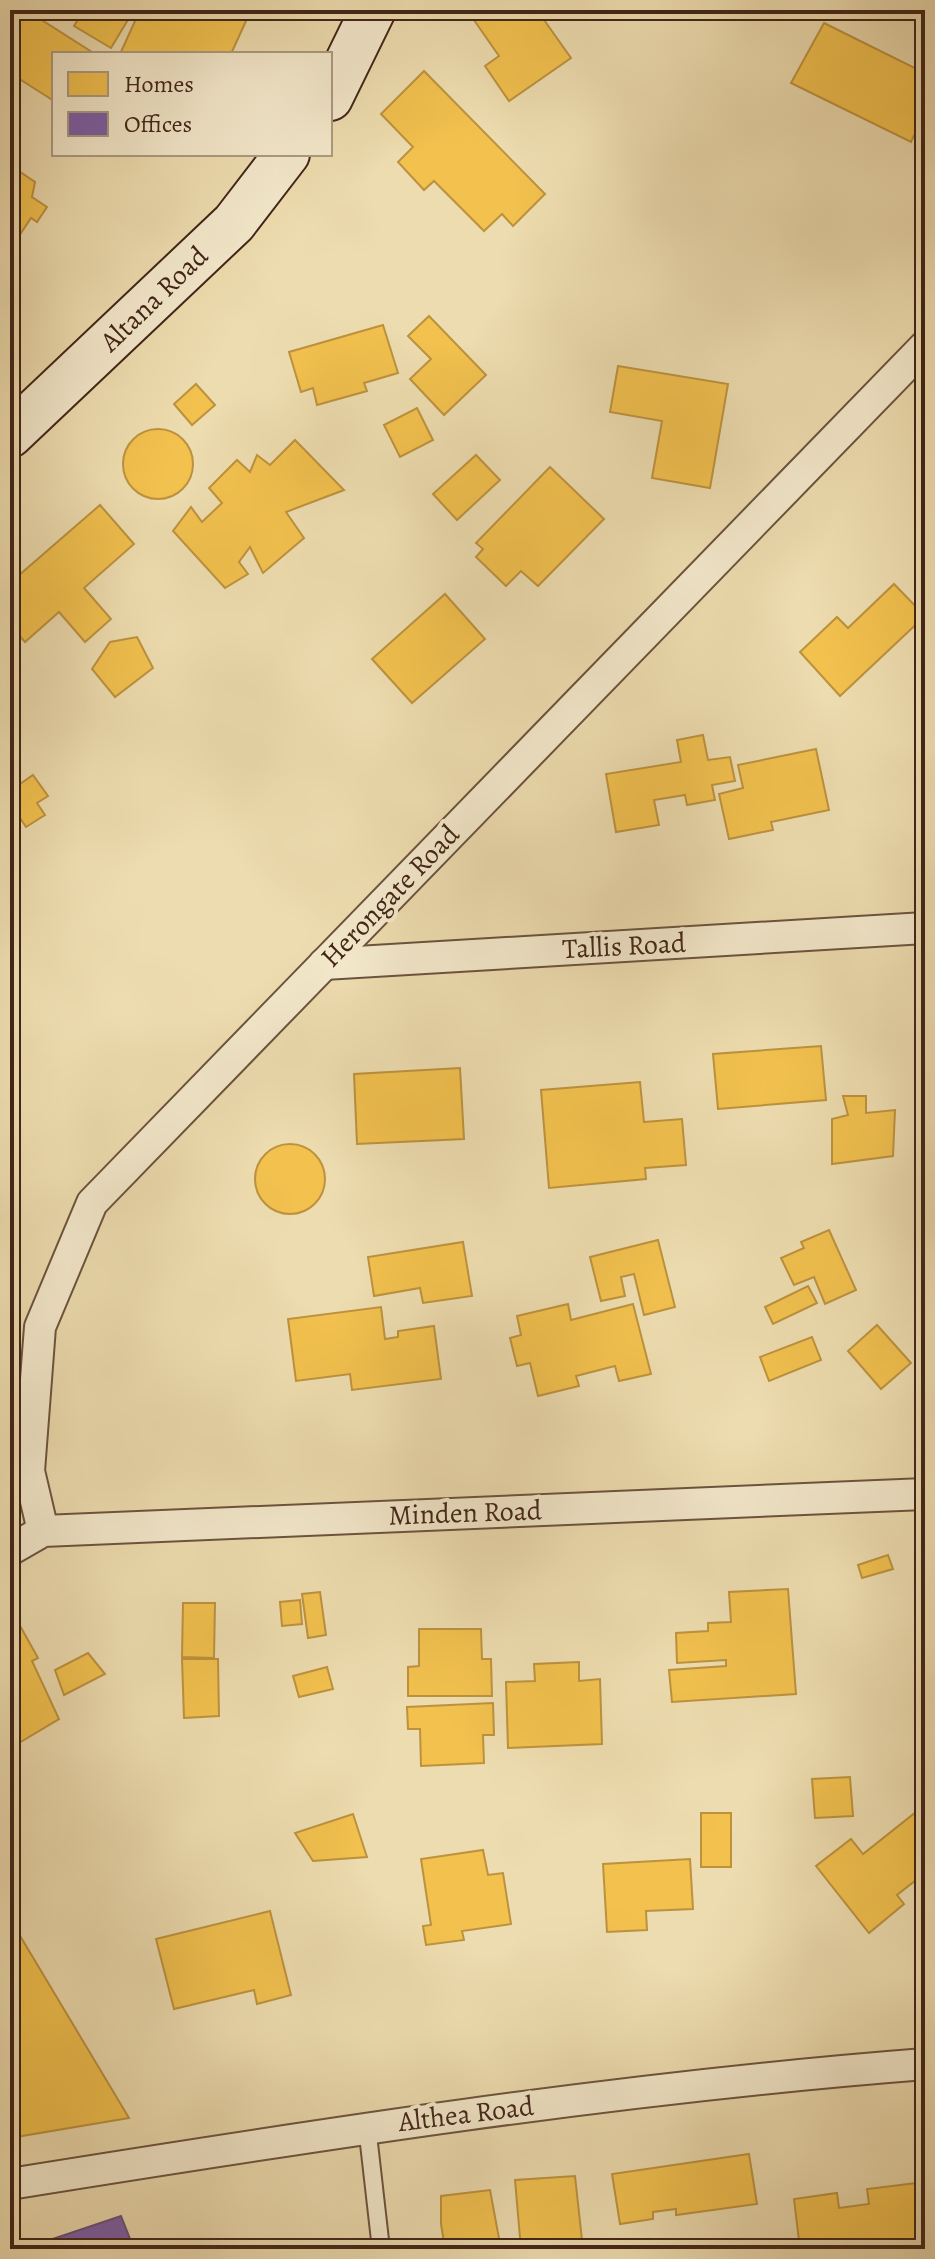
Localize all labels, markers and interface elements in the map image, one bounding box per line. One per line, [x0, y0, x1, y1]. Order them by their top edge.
legend [52, 52, 332, 156]
text: Homes [124, 68, 194, 100]
text: Offices [124, 108, 192, 140]
street label: Altana Road [91, 237, 217, 361]
street label: Herongate Road [312, 816, 469, 976]
street label: Tallis Road [561, 924, 688, 968]
street label: Minden Road [388, 1491, 543, 1535]
street label: Althea Road [395, 2087, 537, 2141]

